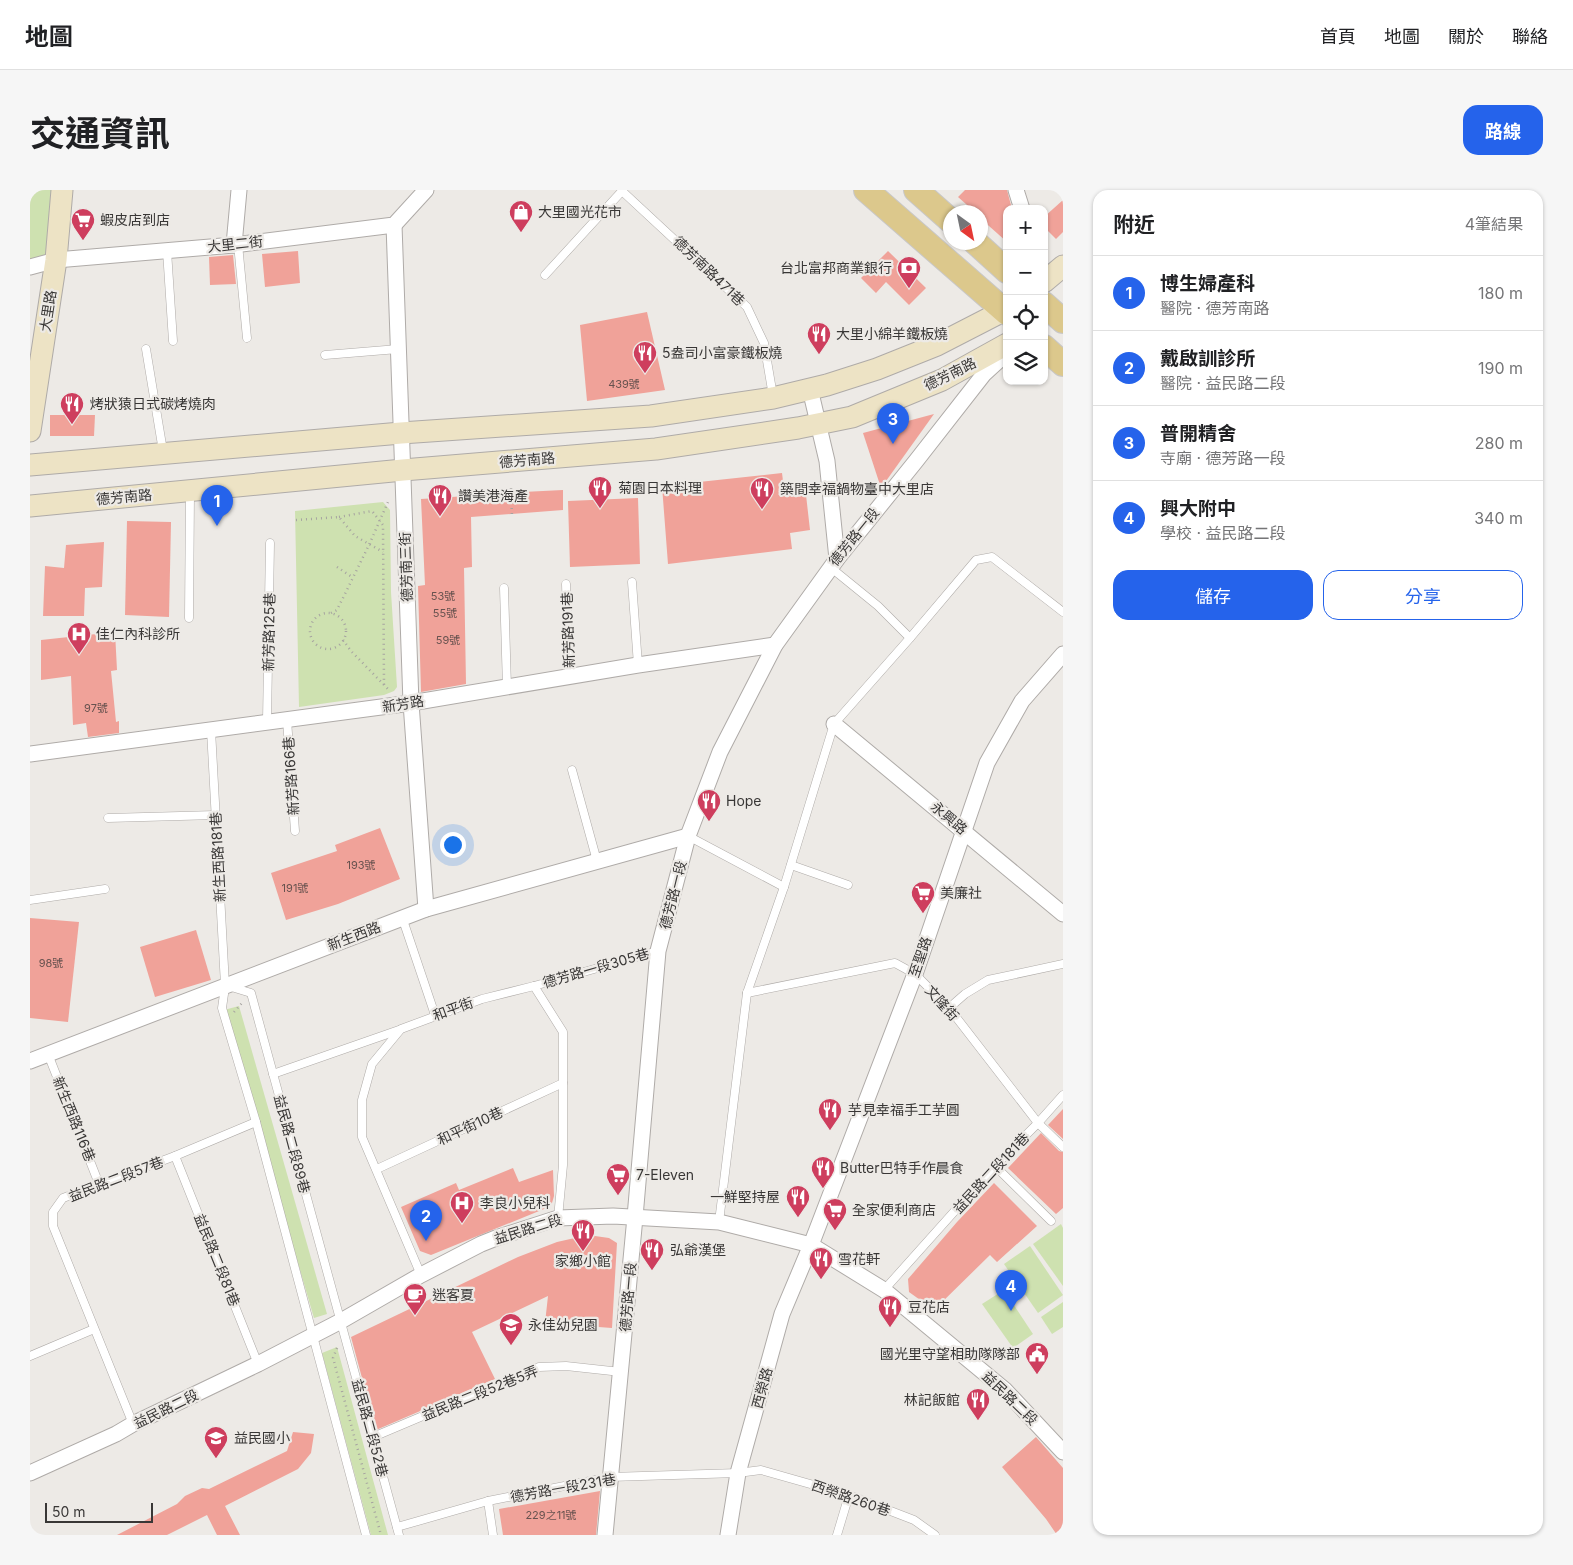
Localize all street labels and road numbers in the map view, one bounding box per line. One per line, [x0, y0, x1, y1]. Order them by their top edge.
street label: 大里二街 [206, 232, 264, 255]
street label: 德芳南路471巷 [670, 232, 749, 309]
street label: 大里路 [36, 289, 59, 333]
street label: 德芳南路 [921, 354, 979, 393]
street label: 德芳南路 [498, 449, 556, 470]
street label: 德芳南路 [95, 486, 153, 507]
street label: 德芳路一段 [825, 504, 882, 569]
street label: 德芳南三街 [396, 532, 415, 602]
street label: 新芳路125巷 [259, 592, 278, 672]
street label: 新芳路191巷 [558, 592, 577, 668]
street label: 新芳路 [381, 692, 425, 715]
street label: 新芳路166巷 [279, 736, 302, 816]
street label: 永興路 [928, 798, 971, 838]
street label: 新生西路181巷 [207, 812, 228, 902]
street label: 德芳路一段 [656, 859, 689, 931]
street label: 新生西路 [325, 918, 383, 954]
street label: 至聖路 [905, 934, 934, 979]
street label: 德芳路一段305巷 [541, 944, 651, 991]
street label: 文隆街 [922, 981, 963, 1024]
street label: 和平街 [430, 993, 475, 1024]
street label: 新生西路116巷 [50, 1074, 99, 1164]
street label: 益民路二段89巷 [271, 1093, 314, 1195]
street label: 和平街10巷 [434, 1103, 505, 1148]
street label: 益民路二段181巷 [949, 1129, 1032, 1217]
street label: 益民路二段57巷 [66, 1153, 166, 1204]
street label: 益民路二段 [492, 1210, 564, 1247]
street label: 益民路二段81巷 [191, 1211, 244, 1309]
street label: 德芳路一段 [616, 1261, 639, 1333]
street label: 益民路二段52巷5弄 [419, 1362, 540, 1424]
street label: 西榮路 [748, 1365, 775, 1410]
street label: 益民路二段 [979, 1367, 1041, 1428]
street label: 益民路二段52巷 [349, 1377, 392, 1479]
street label: 益民路二段 [131, 1386, 201, 1432]
street label: 德芳路一段231巷 [509, 1470, 617, 1505]
street label: 西榮路260巷 [810, 1476, 893, 1519]

